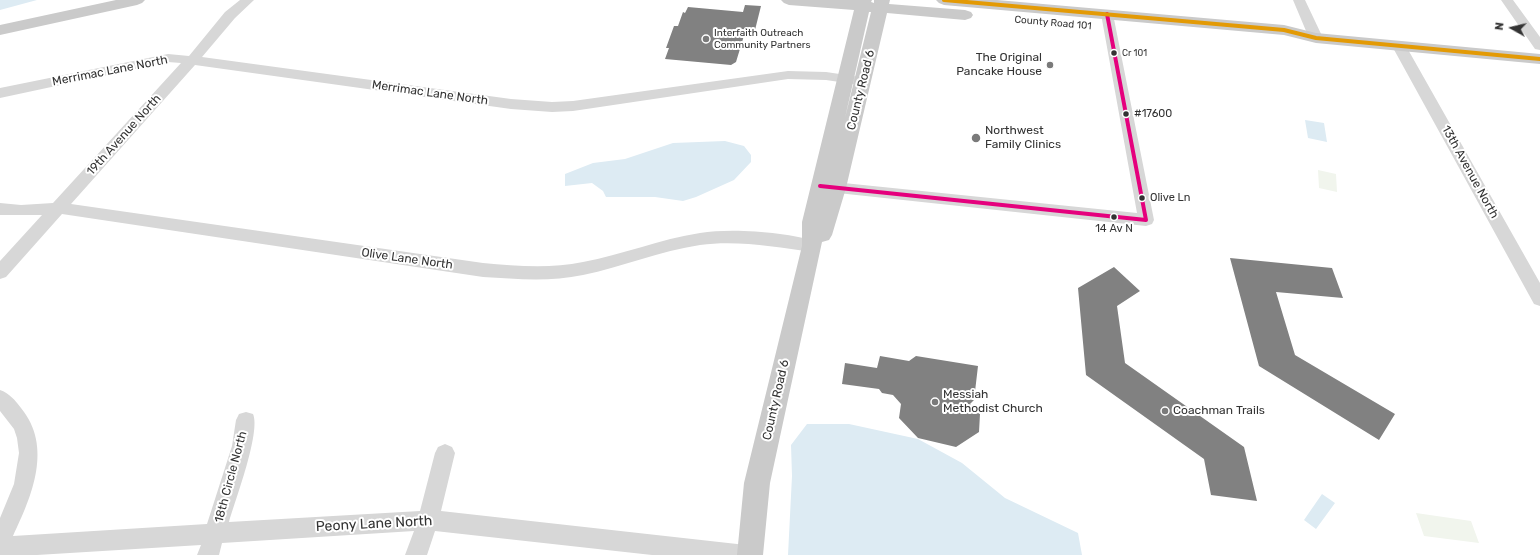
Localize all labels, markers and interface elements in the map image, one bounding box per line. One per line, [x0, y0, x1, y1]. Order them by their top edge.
north arrow [1492, 8, 1532, 48]
street label: County Road 101 [1014, 14, 1092, 32]
text: N [1493, 21, 1507, 31]
place label: Interfaith Outreach Community Partners [714, 27, 811, 50]
marker: Interfaith Outreach Community Partners [701, 34, 711, 44]
street label: County Road 6 [844, 48, 878, 132]
marker: Cr 101 [1109, 48, 1119, 58]
place label: Cr 101 [1122, 48, 1147, 58]
place label: The Original Pancake House [956, 51, 1042, 79]
street label: Merrimac Lane North [51, 53, 169, 89]
marker: The Original Pancake House [1045, 60, 1055, 70]
street label: Merrimac Lane North [371, 78, 489, 108]
street label: 19th Avenue North [84, 92, 164, 178]
place label: #17600 [1134, 107, 1172, 121]
marker: #17600 [1121, 109, 1131, 119]
street label: 13th Avenue North [1438, 123, 1502, 221]
place label: Northwest Family Clinics [985, 124, 1061, 152]
marker: Northwest Family Clinics [970, 132, 982, 144]
place label: Olive Ln [1150, 191, 1190, 205]
marker: Olive Ln [1137, 193, 1147, 203]
marker: 14 Av N [1109, 212, 1119, 222]
place label: 14 Av N [1095, 222, 1133, 236]
street label: Olive Lane North [360, 245, 454, 273]
street label: County Road 6 [760, 358, 792, 442]
place label: Messiah Methodist Church [943, 388, 1043, 416]
marker: Messiah Methodist Church [930, 397, 940, 407]
place label: Coachman Trails [1173, 404, 1265, 418]
marker: Coachman Trails [1160, 406, 1170, 416]
street label: 18th Circle North [212, 430, 250, 524]
street label: Peony Lane North [315, 513, 433, 535]

